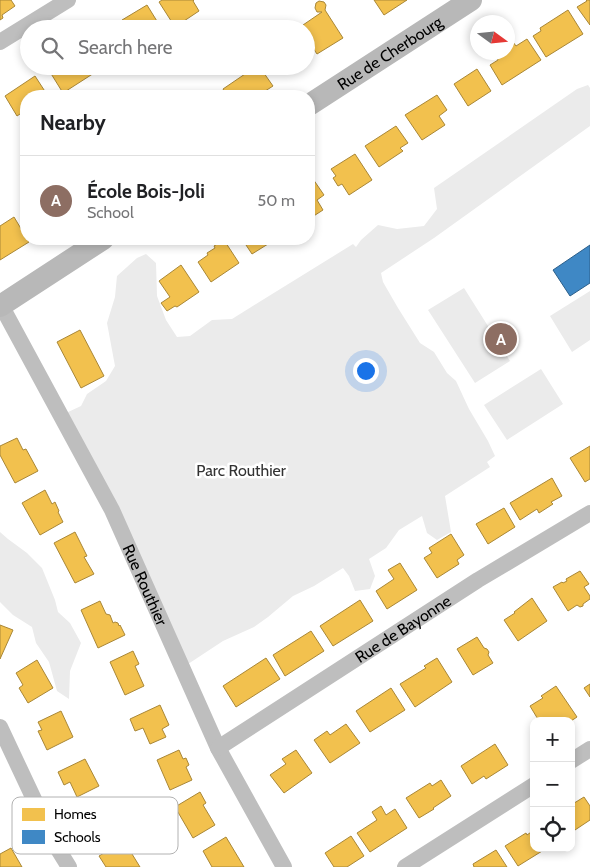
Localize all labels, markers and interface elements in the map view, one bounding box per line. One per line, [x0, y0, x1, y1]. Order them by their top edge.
street label: Rue de Cherbourg [334, 12, 447, 94]
north arrow [470, 15, 515, 60]
search box [20, 20, 315, 75]
icon: search [38, 34, 66, 62]
text: Search here [78, 36, 172, 59]
text: Nearby [40, 110, 106, 135]
text: École Bois-Joli [87, 180, 205, 203]
text: A [51, 191, 61, 210]
text: 50 m [258, 191, 295, 210]
text: School [87, 203, 134, 222]
pin: A [485, 320, 517, 358]
your location [353, 358, 379, 384]
park label: Parc Routhier [196, 461, 287, 480]
street label: Rue Routhier [118, 541, 172, 629]
street label: Rue de Bayonne [352, 591, 454, 667]
map controls [530, 717, 575, 852]
button: + [530, 717, 575, 762]
button: − [530, 762, 575, 807]
legend [12, 797, 178, 854]
text: Homes [54, 805, 97, 823]
button: locate [530, 807, 575, 852]
text: Schools [54, 828, 101, 846]

